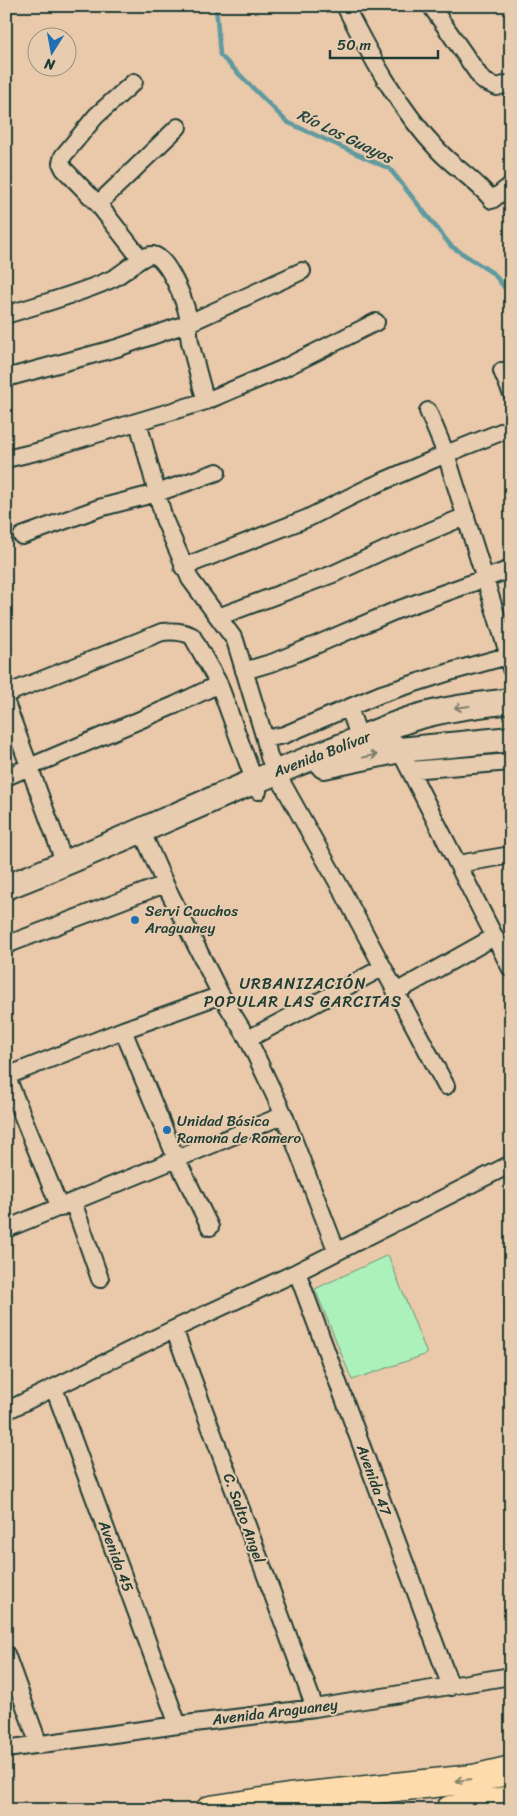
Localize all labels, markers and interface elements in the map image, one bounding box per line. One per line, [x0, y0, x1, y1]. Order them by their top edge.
north arrow [28, 28, 78, 78]
scale bar [330, 28, 437, 60]
text: 50 m [337, 32, 372, 58]
text: N [42, 51, 58, 78]
water label: Río Los Guayos [292, 100, 400, 173]
one-way arrow [455, 703, 471, 713]
street label: Avenida Bolívar [269, 723, 375, 785]
one-way arrow [362, 751, 378, 760]
place label: Servi Cauchos Araguaney [144, 898, 238, 941]
marker: Servi Cauchos Araguaney [129, 914, 141, 926]
district label: URBANIZACIÓN POPULAR LAS GARCITAS [204, 969, 402, 1016]
place label: Unidad Básica Ramona de Romero [177, 1108, 301, 1151]
marker: Unidad Básica Ramona de Romero [161, 1124, 173, 1136]
street label: Avenida 47 [349, 1440, 399, 1521]
street label: C. Salto Angel [216, 1469, 273, 1567]
street label: Avenida 45 [91, 1516, 141, 1596]
street label: Avenida Araguaney [210, 1691, 340, 1733]
one-way arrow [455, 1775, 471, 1785]

